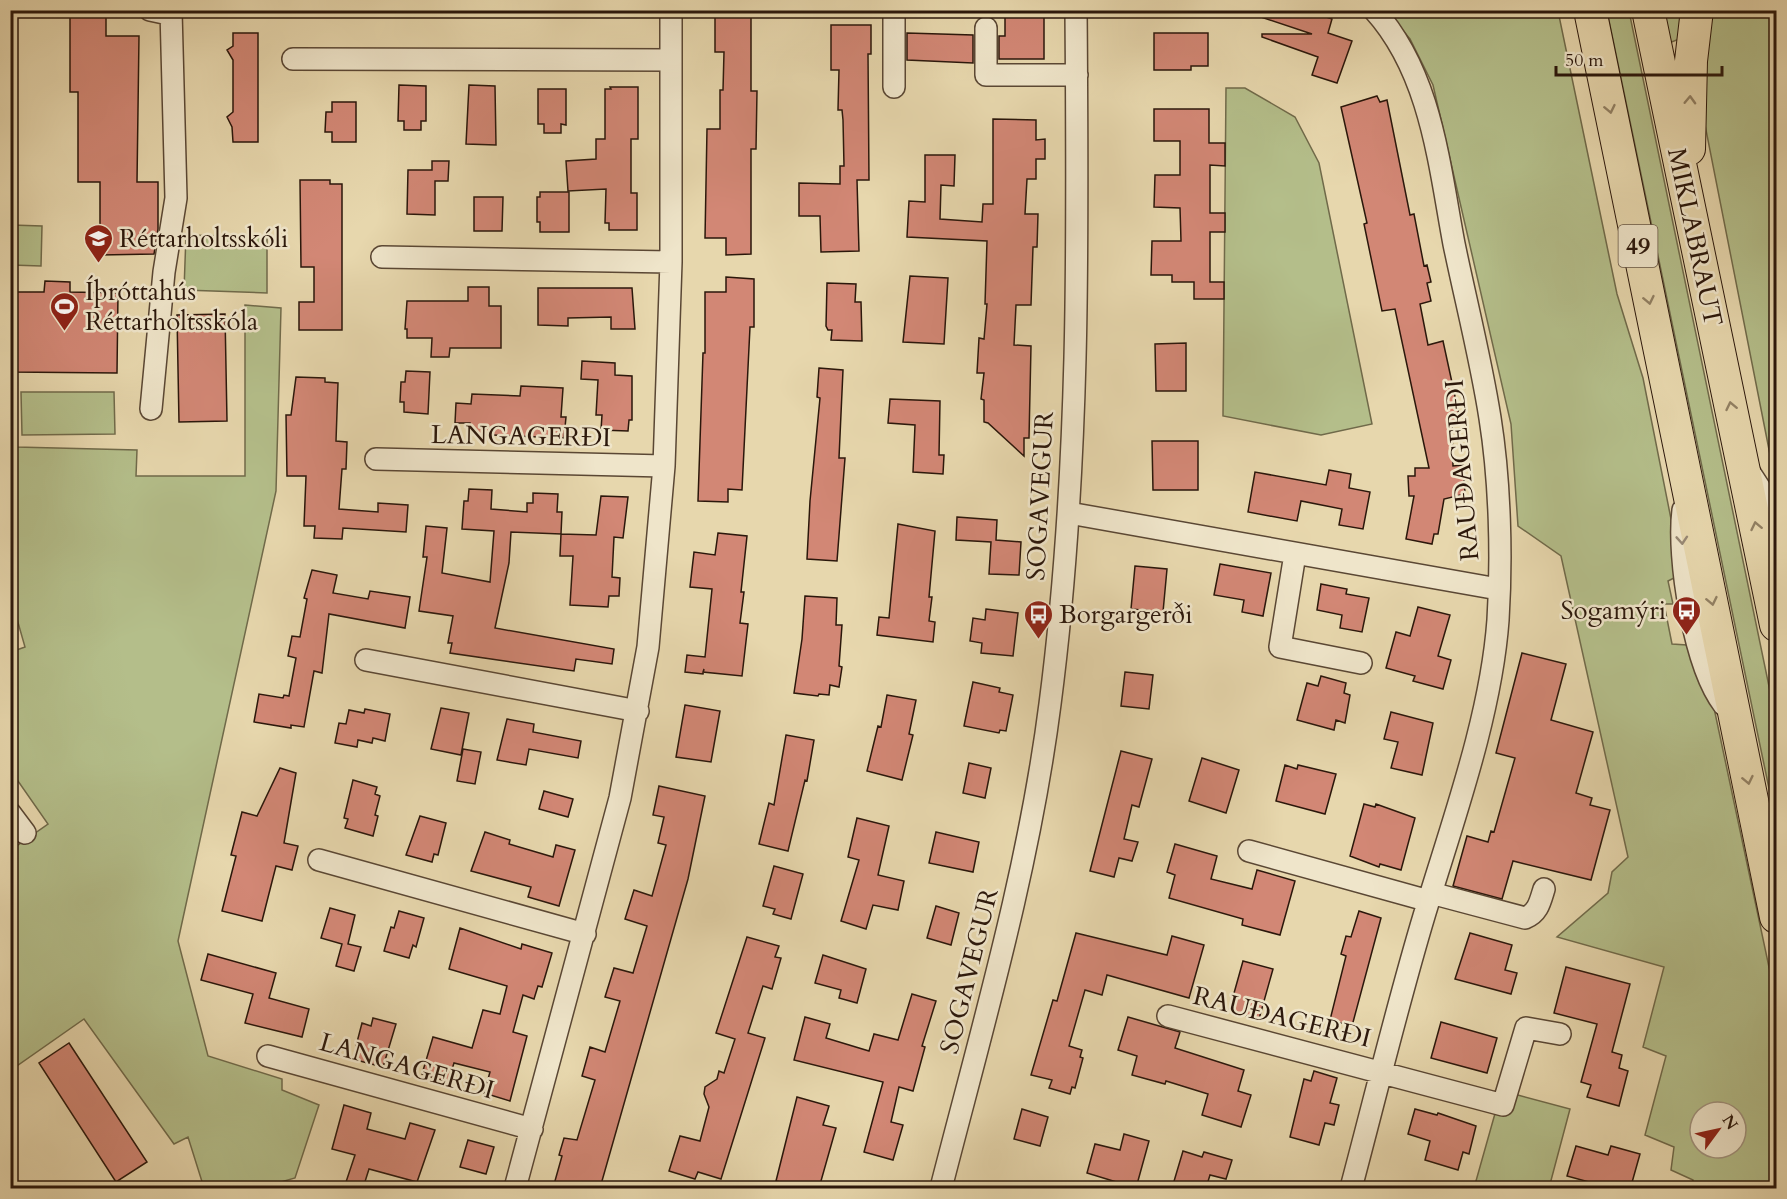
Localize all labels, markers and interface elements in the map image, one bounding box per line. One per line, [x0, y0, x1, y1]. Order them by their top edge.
scale bar [1556, 39, 1722, 77]
text: 50 m [1565, 48, 1604, 73]
one-way arrow [1684, 96, 1697, 105]
one-way arrow [1603, 104, 1616, 114]
street label: MIKLABRAUT [1659, 145, 1731, 329]
place label: Réttarholtsskóli [119, 221, 288, 256]
school or university icon: Réttarholtsskóli [82, 222, 114, 264]
road number: 49 [1618, 225, 1658, 267]
place label: Íþróttahús Réttarholtsskóla [85, 274, 258, 339]
sports icon: Íþróttahús Réttarholtsskóla [48, 290, 80, 332]
one-way arrow [1642, 295, 1655, 305]
street label: RAUÐAGERÐI [1437, 378, 1487, 562]
one-way arrow [1725, 401, 1738, 411]
street label: SOGAVEGUR [1018, 410, 1062, 582]
street label: LANGAGERÐI [431, 417, 611, 455]
one-way arrow [1750, 522, 1763, 532]
one-way arrow [1675, 536, 1688, 545]
place label: Sogamýri [1560, 593, 1666, 628]
bus stop icon: Sogamýri [1671, 594, 1703, 636]
one-way arrow [1705, 596, 1718, 606]
place label: Borgargerði [1059, 597, 1193, 632]
bus stop icon: Borgargerði [1022, 598, 1054, 640]
one-way arrow [1741, 775, 1754, 785]
street label: SOGAVEGUR [932, 885, 1006, 1057]
street label: RAUÐAGERÐI [1189, 978, 1375, 1056]
street label: LANGAGERÐI [316, 1024, 498, 1108]
north arrow [1688, 1100, 1748, 1160]
text: N [1717, 1111, 1743, 1134]

